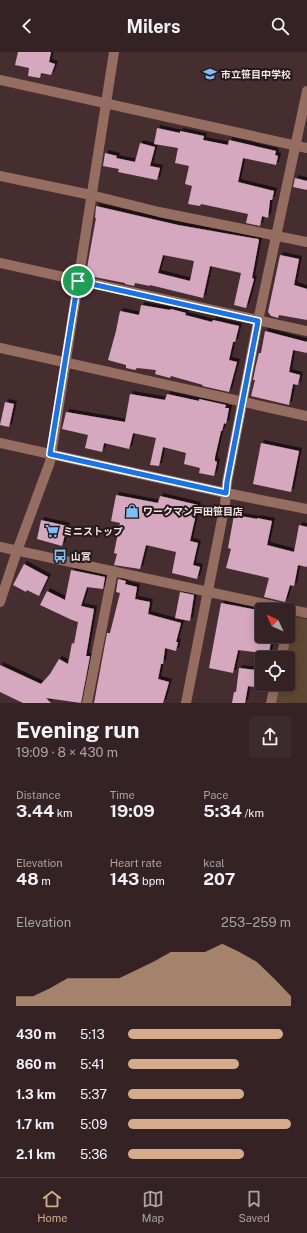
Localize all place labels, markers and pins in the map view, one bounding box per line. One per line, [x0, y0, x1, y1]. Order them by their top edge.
school or university icon: 市立笹目中学校 [202, 66, 218, 82]
place label: 市立笹目中学校 [221, 68, 291, 80]
pin [61, 264, 95, 298]
shop icon: ワークマン戸田笹目店 [124, 503, 140, 519]
place label: ワークマン戸田笹目店 [143, 505, 243, 517]
supermarket icon: ミニストップ [44, 523, 60, 539]
place label: ミニストップ [63, 525, 123, 537]
bus stop icon: 山宮 [52, 548, 68, 564]
place label: 山宮 [71, 550, 91, 562]

